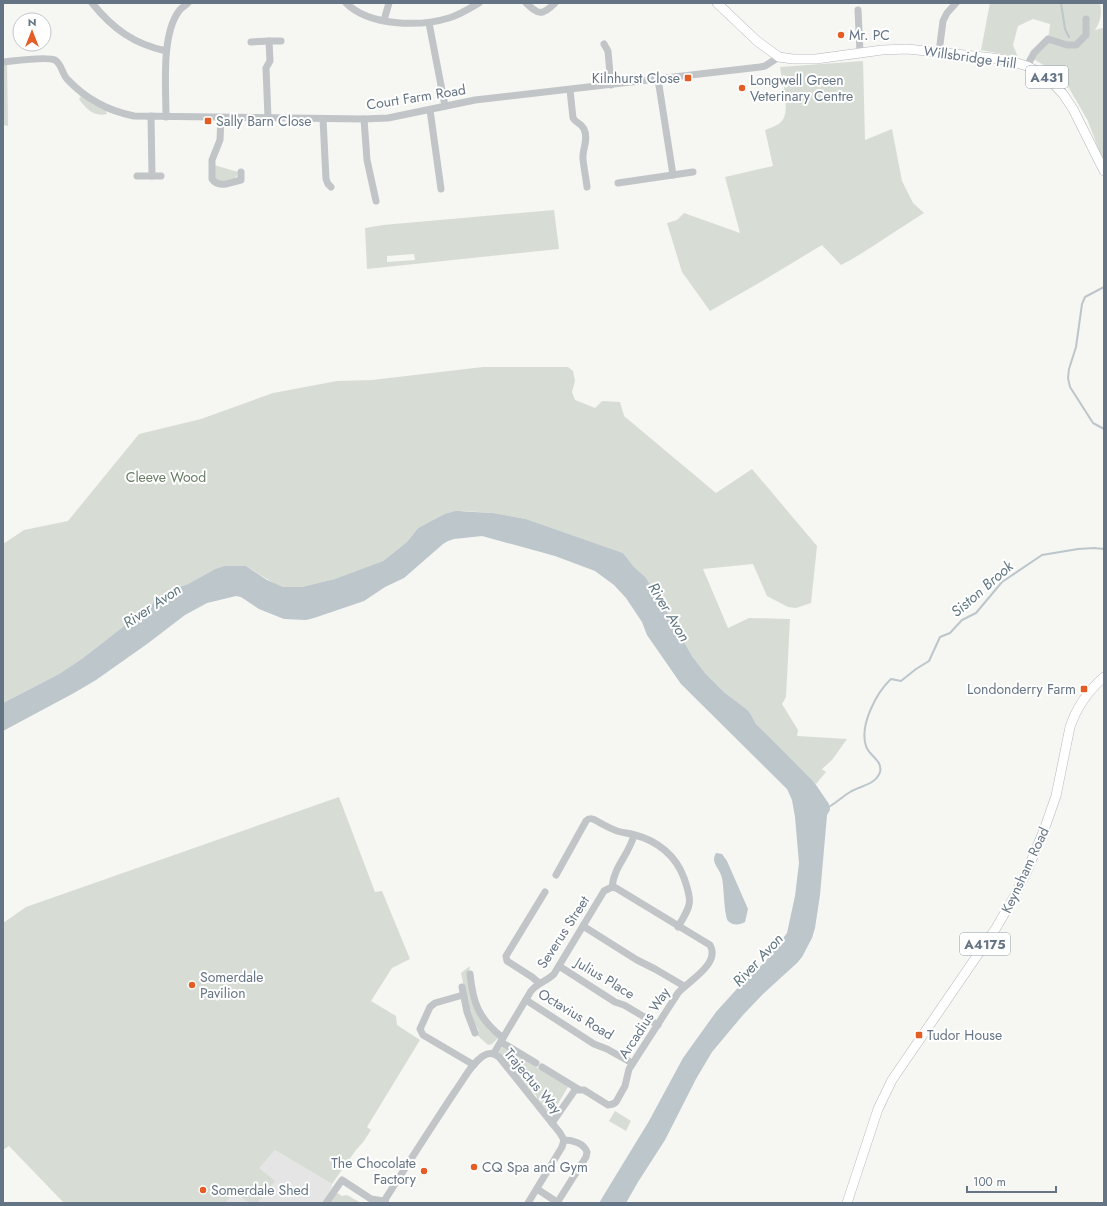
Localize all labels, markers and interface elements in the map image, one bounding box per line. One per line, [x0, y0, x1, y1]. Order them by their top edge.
north arrow [12, 12, 52, 52]
text: N [28, 14, 36, 30]
place label: Mr. PC [849, 25, 890, 45]
marker: Mr. PC [836, 30, 846, 40]
street label: Willsbridge Hill [922, 41, 1018, 73]
road number: A431 [1026, 66, 1068, 88]
place label: Kilnhurst Close [592, 68, 680, 88]
place label: Longwell Green Veterinary Centre [750, 70, 853, 106]
marker: Kilnhurst Close [683, 73, 693, 83]
street label: Court Farm Road [365, 79, 467, 115]
marker: Longwell Green Veterinary Centre [737, 83, 747, 93]
place label: Sally Barn Close [216, 111, 311, 131]
marker: Sally Barn Close [203, 116, 213, 126]
park label: Cleeve Wood [126, 467, 206, 487]
water label: Siston Brook [946, 555, 1019, 622]
water label: River Avon [643, 578, 695, 646]
water label: River Avon [119, 579, 185, 633]
place label: Londonderry Farm [967, 679, 1076, 699]
marker: Londonderry Farm [1079, 684, 1089, 694]
street label: Keynsham Road [996, 824, 1054, 916]
street label: Severus Street [532, 891, 594, 972]
water label: River Avon [728, 928, 788, 992]
road number: A4175 [960, 933, 1010, 955]
street label: Julius Place [570, 951, 639, 1004]
place label: Somerdale Pavilion [200, 967, 263, 1003]
marker: Somerdale Pavilion [187, 980, 197, 990]
street label: Arcadius Way [613, 983, 675, 1063]
street label: Octavius Road [534, 984, 618, 1044]
place label: Tudor House [927, 1025, 1002, 1045]
marker: Tudor House [914, 1030, 924, 1040]
street label: Trajectus Way [500, 1044, 567, 1119]
place label: The Chocolate Factory [331, 1153, 417, 1189]
place label: CQ Spa and Gym [482, 1157, 588, 1177]
marker: CQ Spa and Gym [469, 1162, 479, 1172]
marker: The Chocolate Factory [419, 1166, 429, 1176]
scale bar [967, 1168, 1056, 1194]
text: 100 m [973, 1173, 1006, 1191]
place label: Somerdale Shed [211, 1180, 309, 1200]
marker: Somerdale Shed [198, 1185, 208, 1195]

